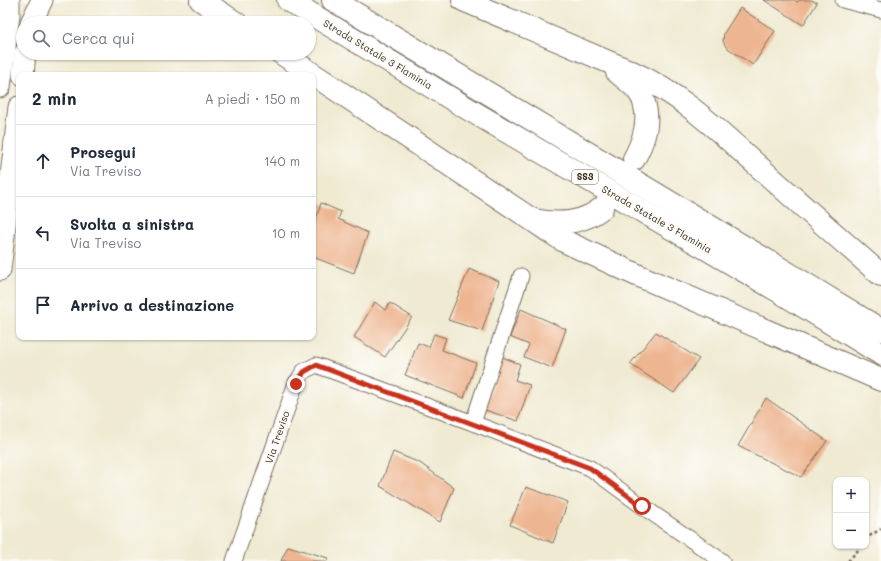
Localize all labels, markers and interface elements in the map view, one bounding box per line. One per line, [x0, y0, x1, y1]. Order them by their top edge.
search box [16, 16, 316, 60]
street label: Strada Statale 3 Flaminia [321, 16, 435, 92]
icon: search [30, 27, 52, 49]
text: Cerca qui [62, 28, 135, 48]
text: 2 min [32, 87, 77, 109]
text: A piedi · 150 m [205, 90, 300, 107]
text: Prosegui [70, 142, 136, 162]
icon: ahead [32, 150, 54, 172]
text: 140 m [264, 152, 300, 169]
text: Via Treviso [70, 162, 141, 179]
road number: SS3 [572, 170, 598, 184]
street label: Strada Statale 3 Flaminia [599, 182, 715, 256]
text: Svolta a sinistra [70, 214, 194, 234]
icon: left [32, 222, 54, 244]
text: 10 m [272, 224, 300, 241]
text: Via Treviso [70, 234, 141, 251]
icon: arrive [32, 294, 54, 316]
text: Arrivo a destinazione [70, 295, 234, 315]
route end [287, 375, 305, 393]
street label: Via Treviso [261, 409, 293, 465]
map controls [833, 477, 869, 549]
button: + [833, 477, 869, 513]
route start [633, 497, 651, 515]
button: − [833, 513, 869, 549]

